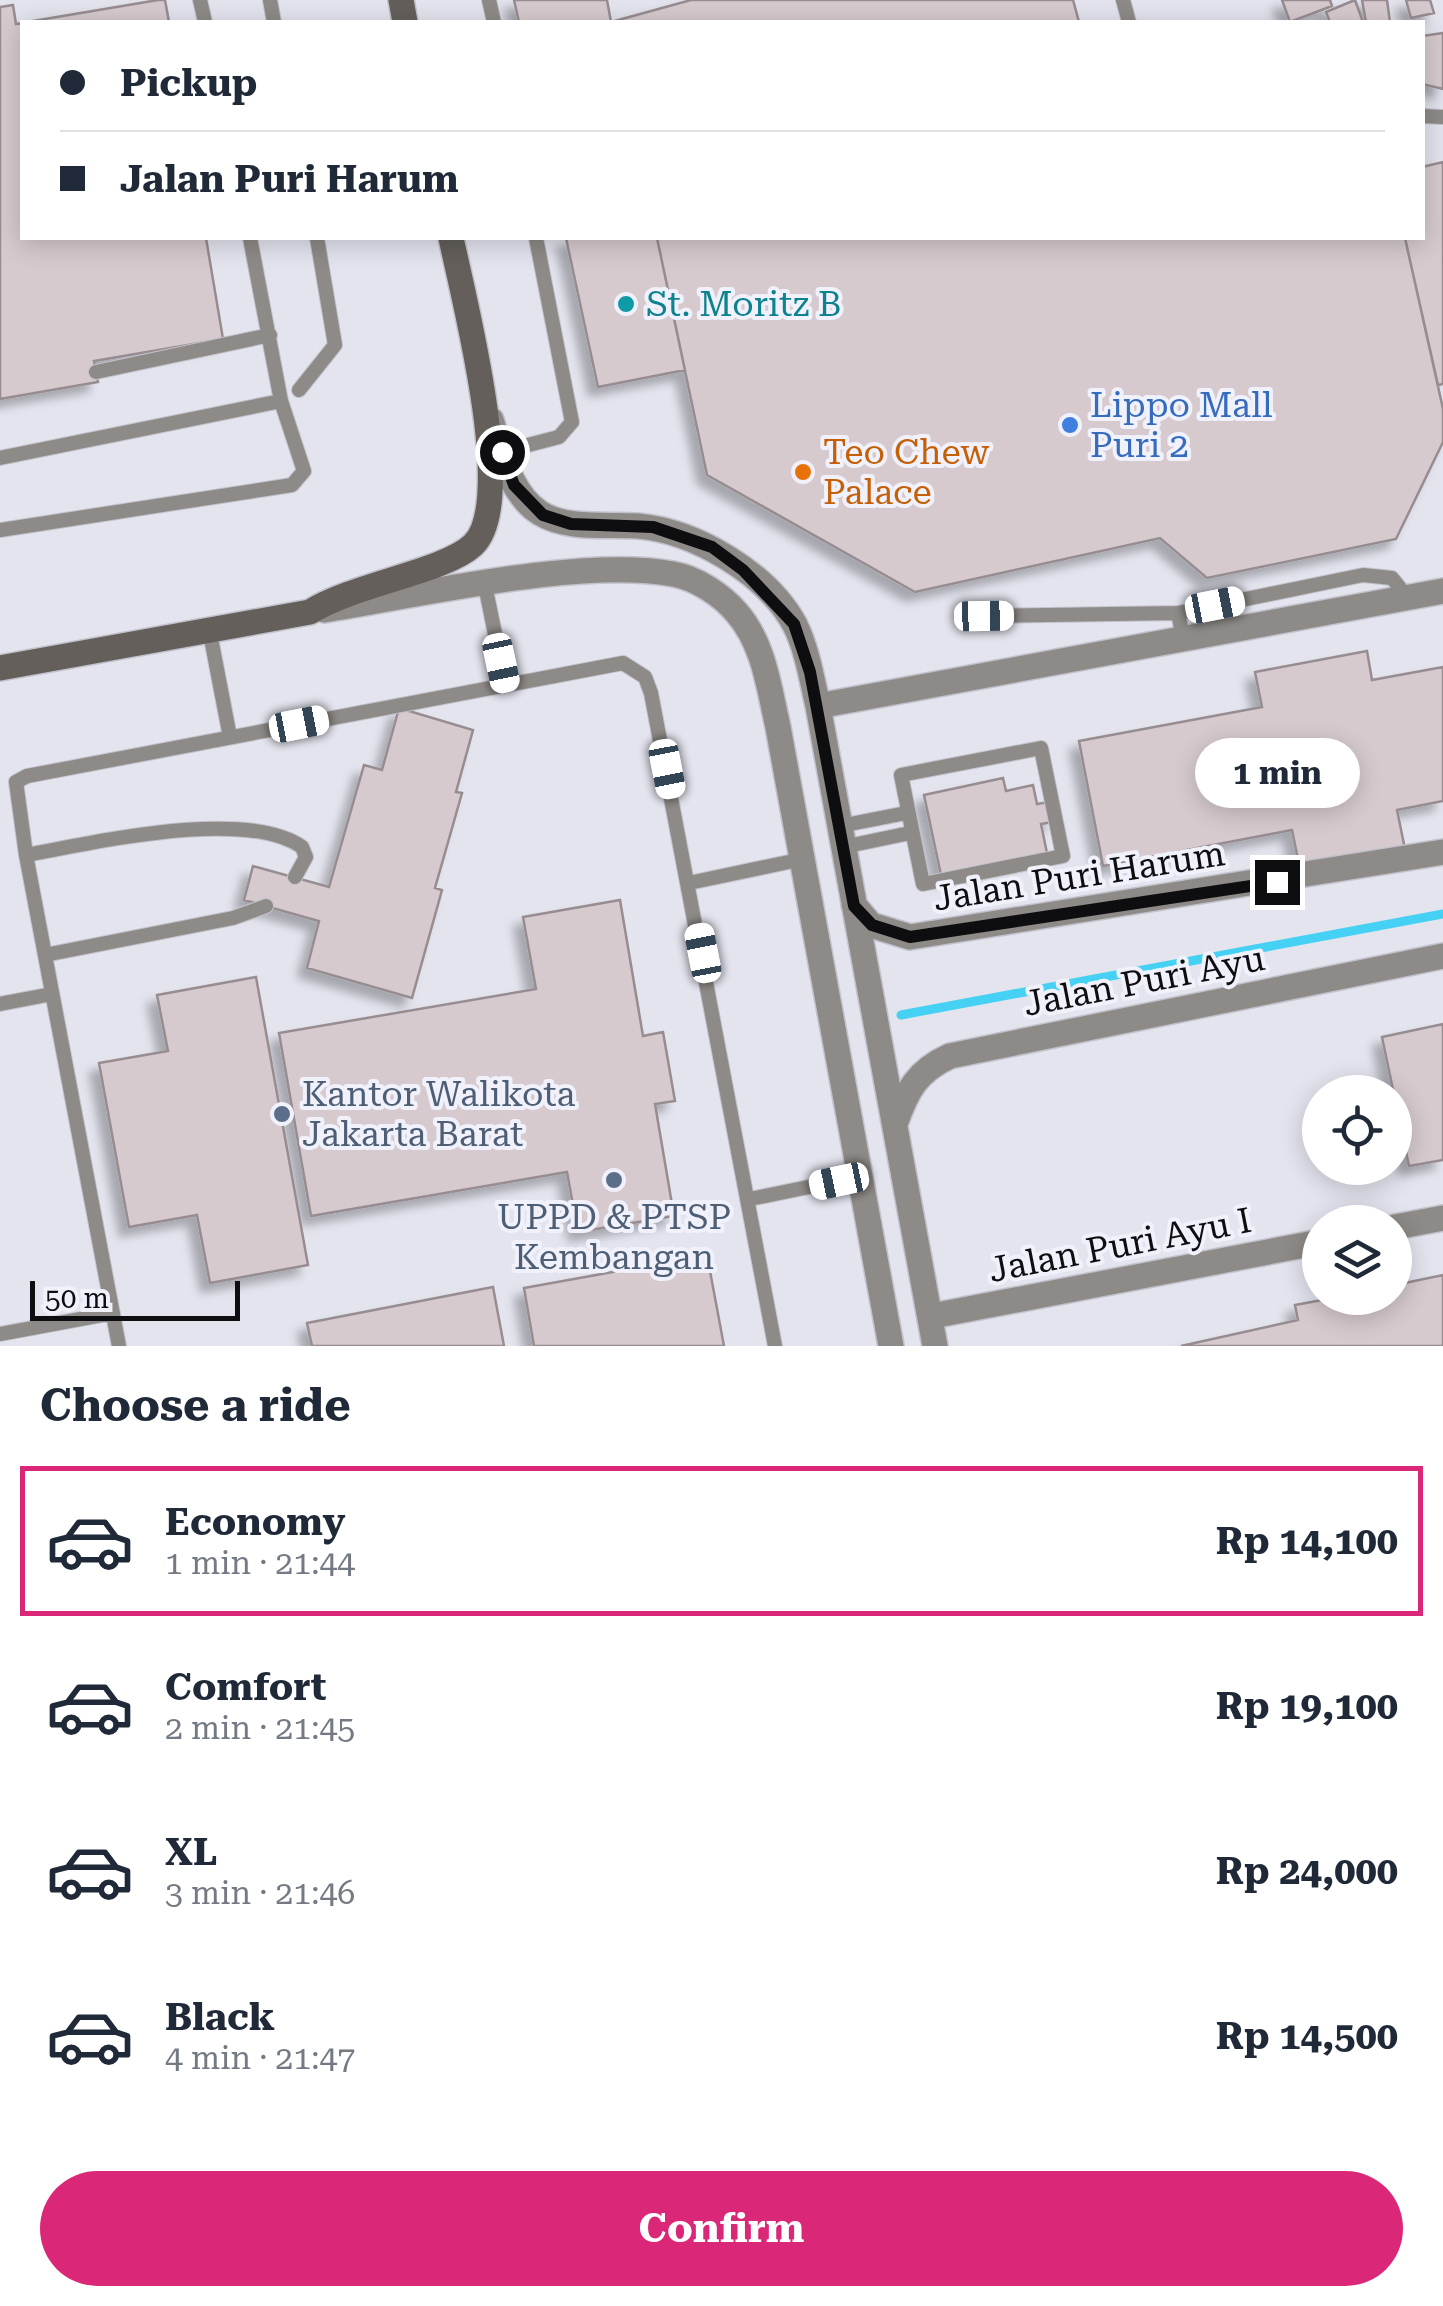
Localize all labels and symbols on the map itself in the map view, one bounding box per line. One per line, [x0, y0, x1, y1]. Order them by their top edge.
place label: St. Moritz B [646, 284, 841, 325]
marker: St. Moritz B [615, 293, 637, 315]
place label: Lippo Mall Puri 2 [1090, 385, 1273, 466]
marker: Lippo Mall Puri 2 [1059, 414, 1081, 436]
route start [480, 430, 525, 475]
place label: Teo Chew Palace [823, 432, 989, 513]
marker: Teo Chew Palace [792, 461, 814, 483]
car [1183, 585, 1247, 625]
car [954, 600, 1014, 632]
car [480, 631, 522, 695]
car [267, 704, 331, 744]
car [647, 737, 687, 801]
callout: 1 min [1194, 737, 1360, 807]
street label: Jalan Puri Harum [931, 833, 1228, 920]
route end [1255, 860, 1300, 905]
car [683, 921, 723, 985]
street label: Jalan Puri Ayu [1020, 938, 1268, 1025]
place label: Kantor Walikota Jakarta Barat [302, 1074, 575, 1155]
marker: Kantor Walikota Jakarta Barat [271, 1103, 293, 1125]
car [807, 1160, 871, 1202]
marker: UPPD & PTSP Kembangan [603, 1169, 625, 1191]
place label: UPPD & PTSP Kembangan [497, 1197, 731, 1278]
street label: Jalan Puri Ayu I [985, 1200, 1255, 1291]
scale bar [30, 1276, 240, 1320]

